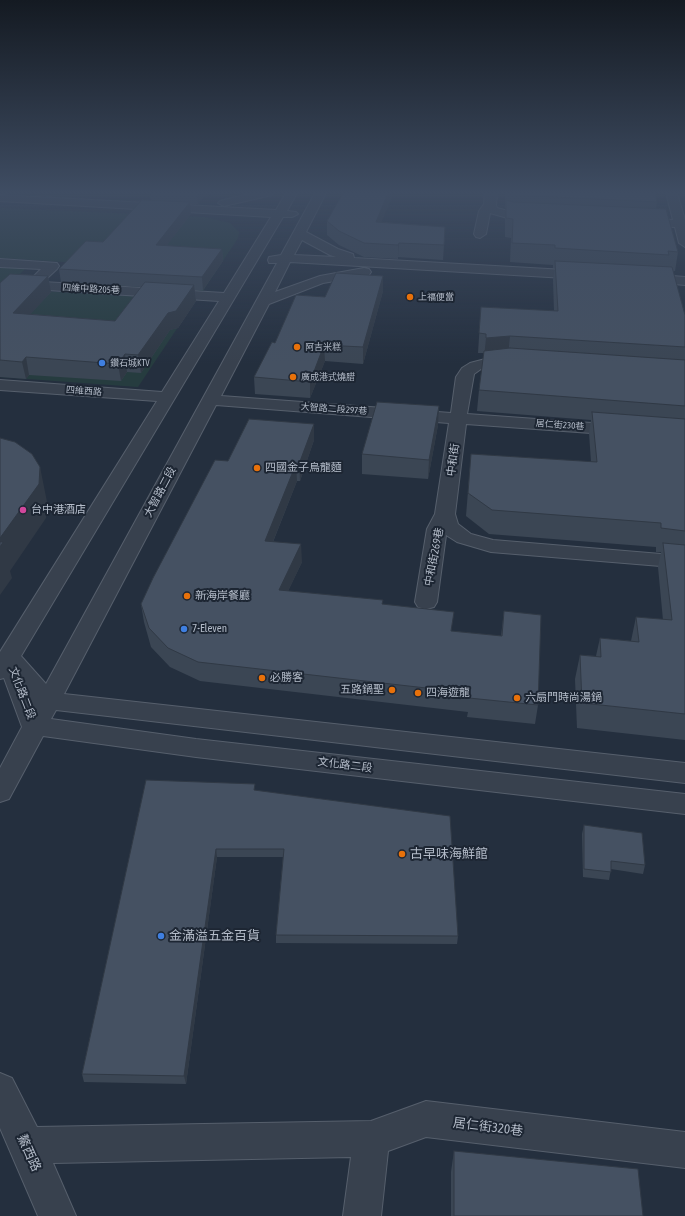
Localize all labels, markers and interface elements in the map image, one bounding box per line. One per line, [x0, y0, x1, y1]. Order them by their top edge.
street label: 四維中路205巷 [62, 282, 120, 296]
marker: 上福便當 [405, 292, 415, 302]
place label: 上福便當 [418, 292, 454, 302]
marker: 阿吉米糕 [292, 342, 302, 352]
place label: 阿吉米糕 [305, 342, 341, 352]
marker: 鑽石城KTV [97, 358, 107, 368]
place label: 鑽石城KTV [110, 358, 150, 368]
marker: 廣成港式燒腊 [288, 372, 298, 382]
place label: 廣成港式燒腊 [301, 372, 355, 382]
street label: 四維西路 [66, 384, 102, 398]
street label: 大智路二段297巷 [300, 401, 368, 417]
street label: 居仁街230巷 [535, 418, 585, 432]
street label: 中和街 [444, 443, 462, 477]
place label: 四國金子烏龍麵 [265, 461, 342, 475]
marker: 四國金子烏龍麵 [252, 463, 262, 473]
street label: 大智路二段 [141, 465, 179, 519]
place label: 台中港酒店 [31, 503, 86, 517]
marker: 台中港酒店 [18, 505, 28, 515]
street label: 中和街269巷 [422, 527, 446, 587]
place label: 新海岸餐廳 [195, 589, 250, 603]
marker: 新海岸餐廳 [182, 591, 192, 601]
place label: 7-Eleven [192, 622, 227, 636]
marker: 7-Eleven [179, 624, 189, 634]
street label: 文化路二段 [6, 665, 38, 721]
place label: 必勝客 [270, 671, 303, 685]
marker: 必勝客 [257, 673, 267, 683]
place label: 五路鍋聖 [340, 683, 384, 697]
marker: 五路鍋聖 [387, 685, 397, 695]
place label: 四海遊龍 [426, 686, 470, 700]
marker: 四海遊龍 [413, 688, 423, 698]
place label: 六扇門時尚湯鍋 [525, 691, 602, 705]
marker: 六扇門時尚湯鍋 [512, 693, 522, 703]
street label: 文化路二段 [317, 755, 373, 775]
place label: 古早味海鮮館 [410, 846, 488, 862]
marker: 古早味海鮮館 [397, 849, 407, 859]
place label: 金滿溢五金百貨 [169, 928, 260, 944]
marker: 金滿溢五金百貨 [156, 931, 166, 941]
street label: 居仁街320巷 [452, 1115, 524, 1139]
street label: 鰲西路 [14, 1132, 44, 1174]

